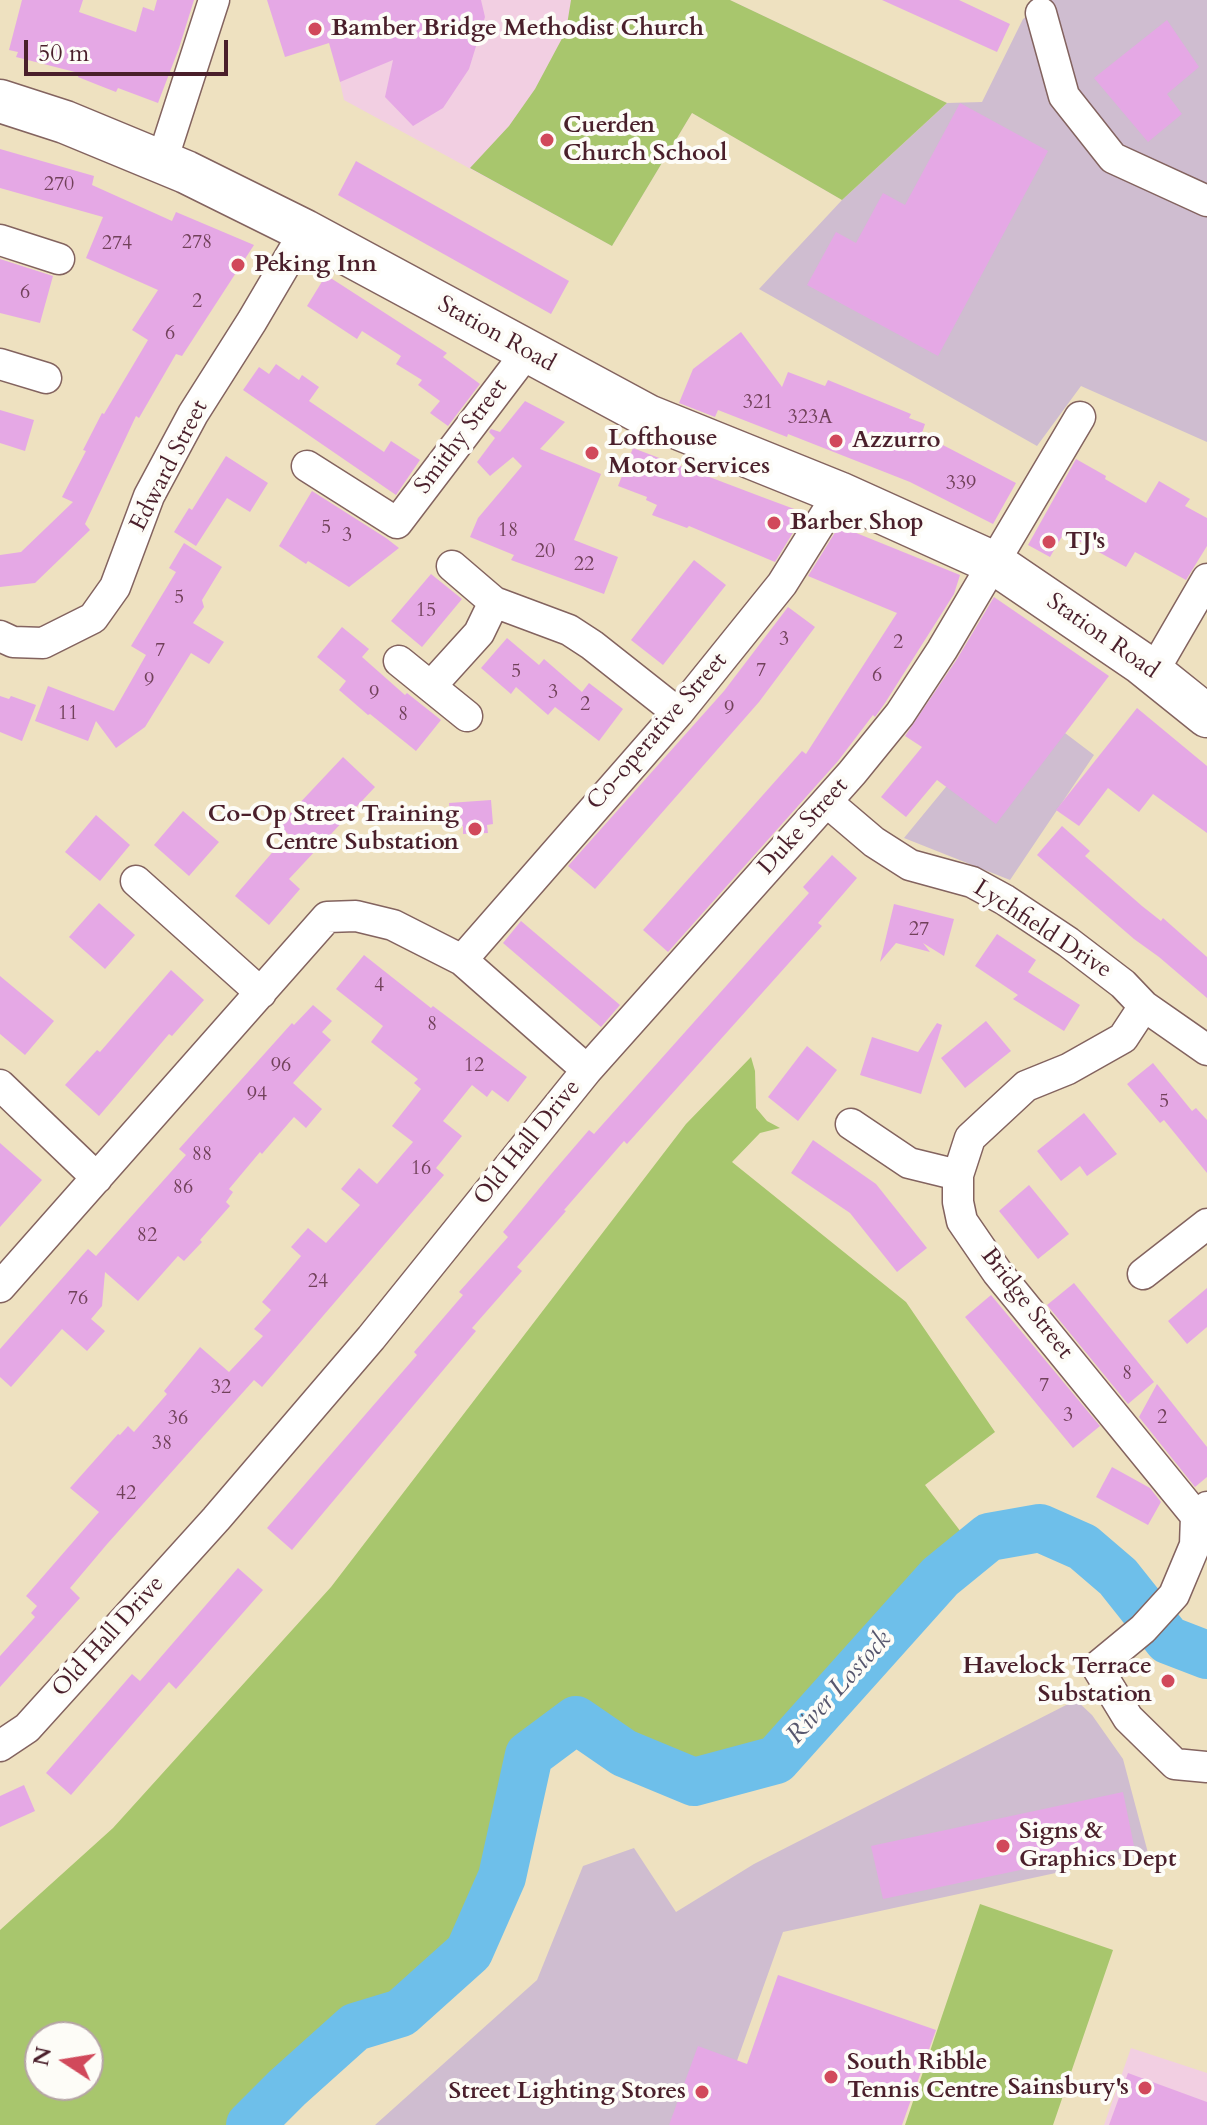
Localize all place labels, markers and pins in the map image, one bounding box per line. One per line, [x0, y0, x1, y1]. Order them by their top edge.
place label: Bamber Bridge Methodist Church [331, 15, 704, 43]
marker: Bamber Bridge Methodist Church [306, 20, 324, 38]
place label: Cuerden Church School [563, 112, 727, 168]
marker: Cuerden Church School [538, 131, 556, 149]
place label: Peking Inn [254, 251, 377, 279]
marker: Peking Inn [229, 256, 247, 274]
place label: Lofthouse Motor Services [608, 425, 770, 481]
place label: Azzurro [852, 427, 941, 455]
marker: Azzurro [827, 432, 845, 450]
marker: Lofthouse Motor Services [583, 444, 601, 462]
place label: Barber Shop [790, 509, 924, 537]
marker: Barber Shop [765, 514, 783, 532]
place label: TJ's [1065, 528, 1105, 556]
marker: TJ's [1040, 533, 1058, 551]
place label: Co-Op Street Training Centre Substation [208, 801, 459, 857]
marker: Co-Op Street Training Centre Substation [466, 820, 484, 838]
place label: Havelock Terrace Substation [963, 1653, 1152, 1709]
marker: Havelock Terrace Substation [1159, 1672, 1177, 1690]
place label: Signs & Graphics Dept [1019, 1818, 1176, 1874]
marker: Signs & Graphics Dept [994, 1837, 1012, 1855]
place label: South Ribble Tennis Centre [847, 2049, 999, 2105]
marker: South Ribble Tennis Centre [822, 2068, 840, 2086]
place label: Sainsbury's [1008, 2074, 1129, 2102]
place label: Street Lighting Stores [449, 2078, 686, 2106]
marker: Sainsbury's [1136, 2079, 1154, 2097]
marker: Street Lighting Stores [693, 2083, 711, 2101]

